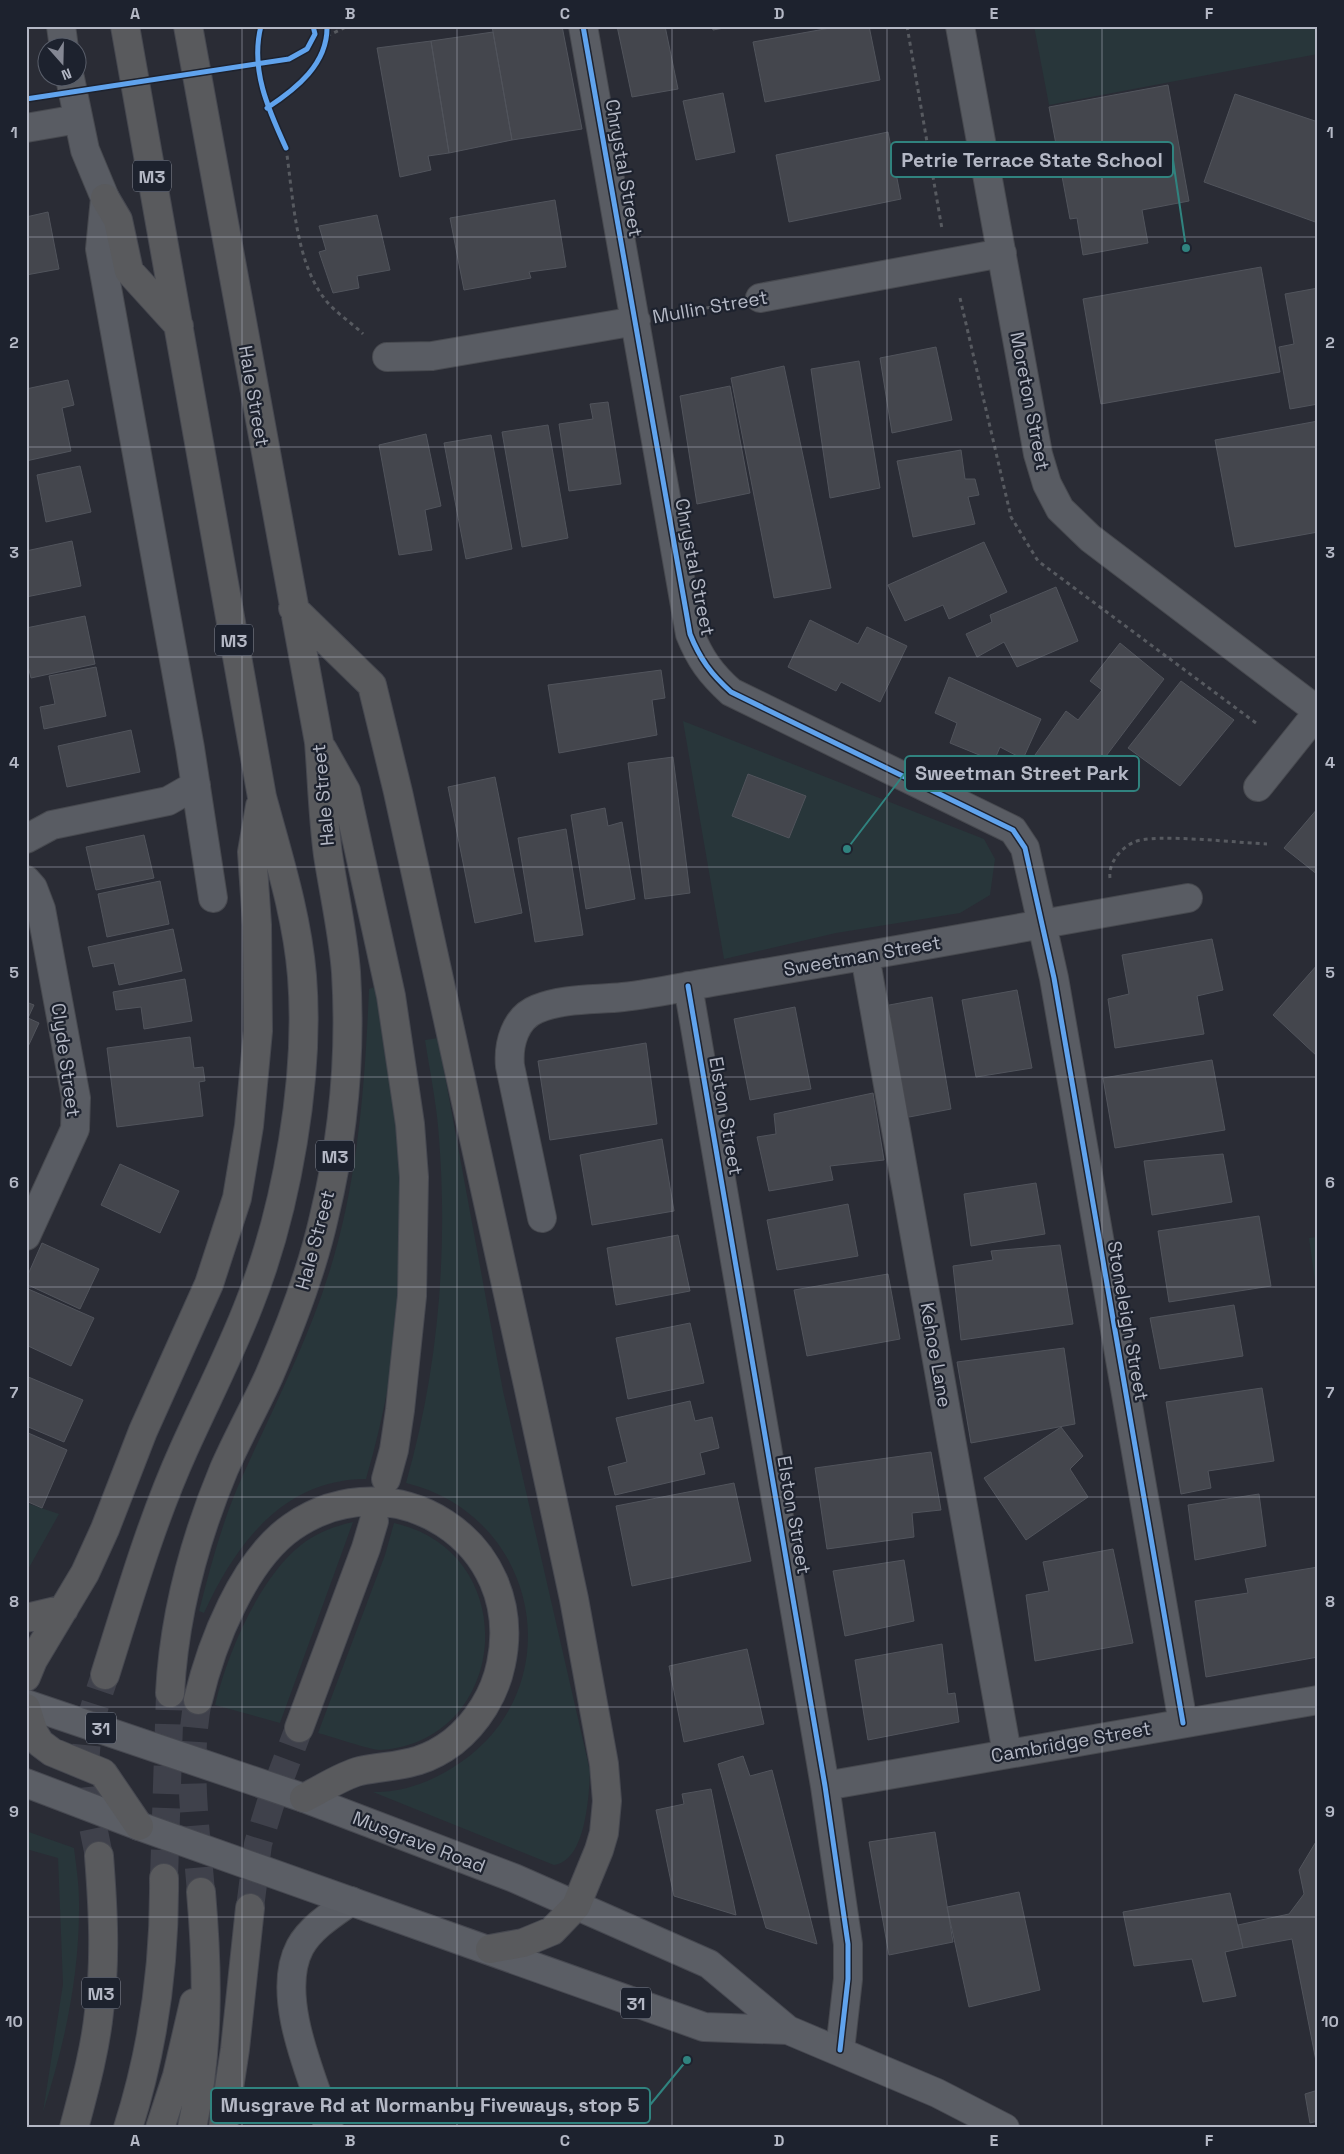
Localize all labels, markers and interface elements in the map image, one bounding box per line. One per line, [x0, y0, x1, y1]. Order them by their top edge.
text: A [130, 3, 140, 24]
text: B [345, 3, 355, 24]
text: C [560, 3, 570, 24]
text: D [774, 3, 784, 24]
text: E [990, 3, 999, 24]
text: F [1205, 3, 1214, 24]
north arrow [38, 38, 88, 88]
text: N [59, 64, 74, 84]
street label: Chrystal Street [600, 97, 648, 239]
text: 1 [10, 122, 18, 143]
text: 1 [1326, 122, 1334, 143]
callout: Petrie Terrace State School [891, 142, 1173, 177]
text: Petrie Terrace State School [901, 147, 1163, 173]
road number: M3 [133, 160, 171, 192]
street label: Mullin Street [650, 285, 770, 329]
street label: Moreton Street [1004, 330, 1056, 472]
text: 2 [9, 332, 19, 353]
text: 2 [1325, 332, 1335, 353]
street label: Hale Street [233, 343, 275, 449]
street label: Chrystal Street [669, 496, 721, 638]
text: 3 [9, 542, 19, 563]
text: 3 [1325, 542, 1335, 563]
road number: M3 [215, 624, 253, 656]
street label: Hale Street [306, 743, 340, 847]
text: 4 [9, 752, 19, 773]
text: 4 [1325, 752, 1335, 773]
callout: Sweetman Street Park [905, 756, 1139, 791]
text: Sweetman Street Park [915, 760, 1129, 786]
street label: Sweetman Street [781, 930, 943, 982]
text: 5 [9, 962, 19, 983]
text: 5 [1325, 962, 1335, 983]
street label: Clyde Street [46, 1001, 86, 1119]
street label: Elston Street [703, 1055, 749, 1177]
road number: M3 [316, 1140, 354, 1172]
text: 6 [9, 1172, 19, 1193]
text: 6 [1325, 1172, 1335, 1193]
street label: Hale Street [290, 1187, 340, 1293]
street label: Stoneleigh Street [1102, 1239, 1154, 1403]
street label: Kehoe Lane [914, 1301, 958, 1409]
text: 7 [10, 1382, 19, 1403]
text: 7 [1326, 1382, 1335, 1403]
street label: Elston Street [771, 1454, 817, 1576]
text: 8 [9, 1591, 19, 1612]
text: 8 [1325, 1591, 1335, 1612]
road number: 31 [86, 1712, 116, 1744]
street label: Cambridge Street [989, 1716, 1153, 1768]
text: 9 [9, 1801, 19, 1822]
text: 9 [1325, 1801, 1335, 1822]
street label: Musgrave Road [349, 1805, 489, 1879]
road number: M3 [82, 1978, 120, 2009]
road number: 31 [621, 1988, 651, 2019]
text: 10 [5, 2011, 23, 2032]
text: 10 [1321, 2011, 1339, 2032]
callout: Musgrave Rd at Normanby Fiveways, stop 5 [211, 2088, 650, 2123]
text: Musgrave Rd at Normanby Fiveways, stop 5 [221, 2092, 639, 2118]
text: A [130, 2130, 140, 2151]
text: B [345, 2130, 355, 2151]
text: C [560, 2130, 570, 2151]
text: D [774, 2130, 784, 2151]
text: E [990, 2130, 999, 2151]
text: F [1205, 2130, 1214, 2151]

